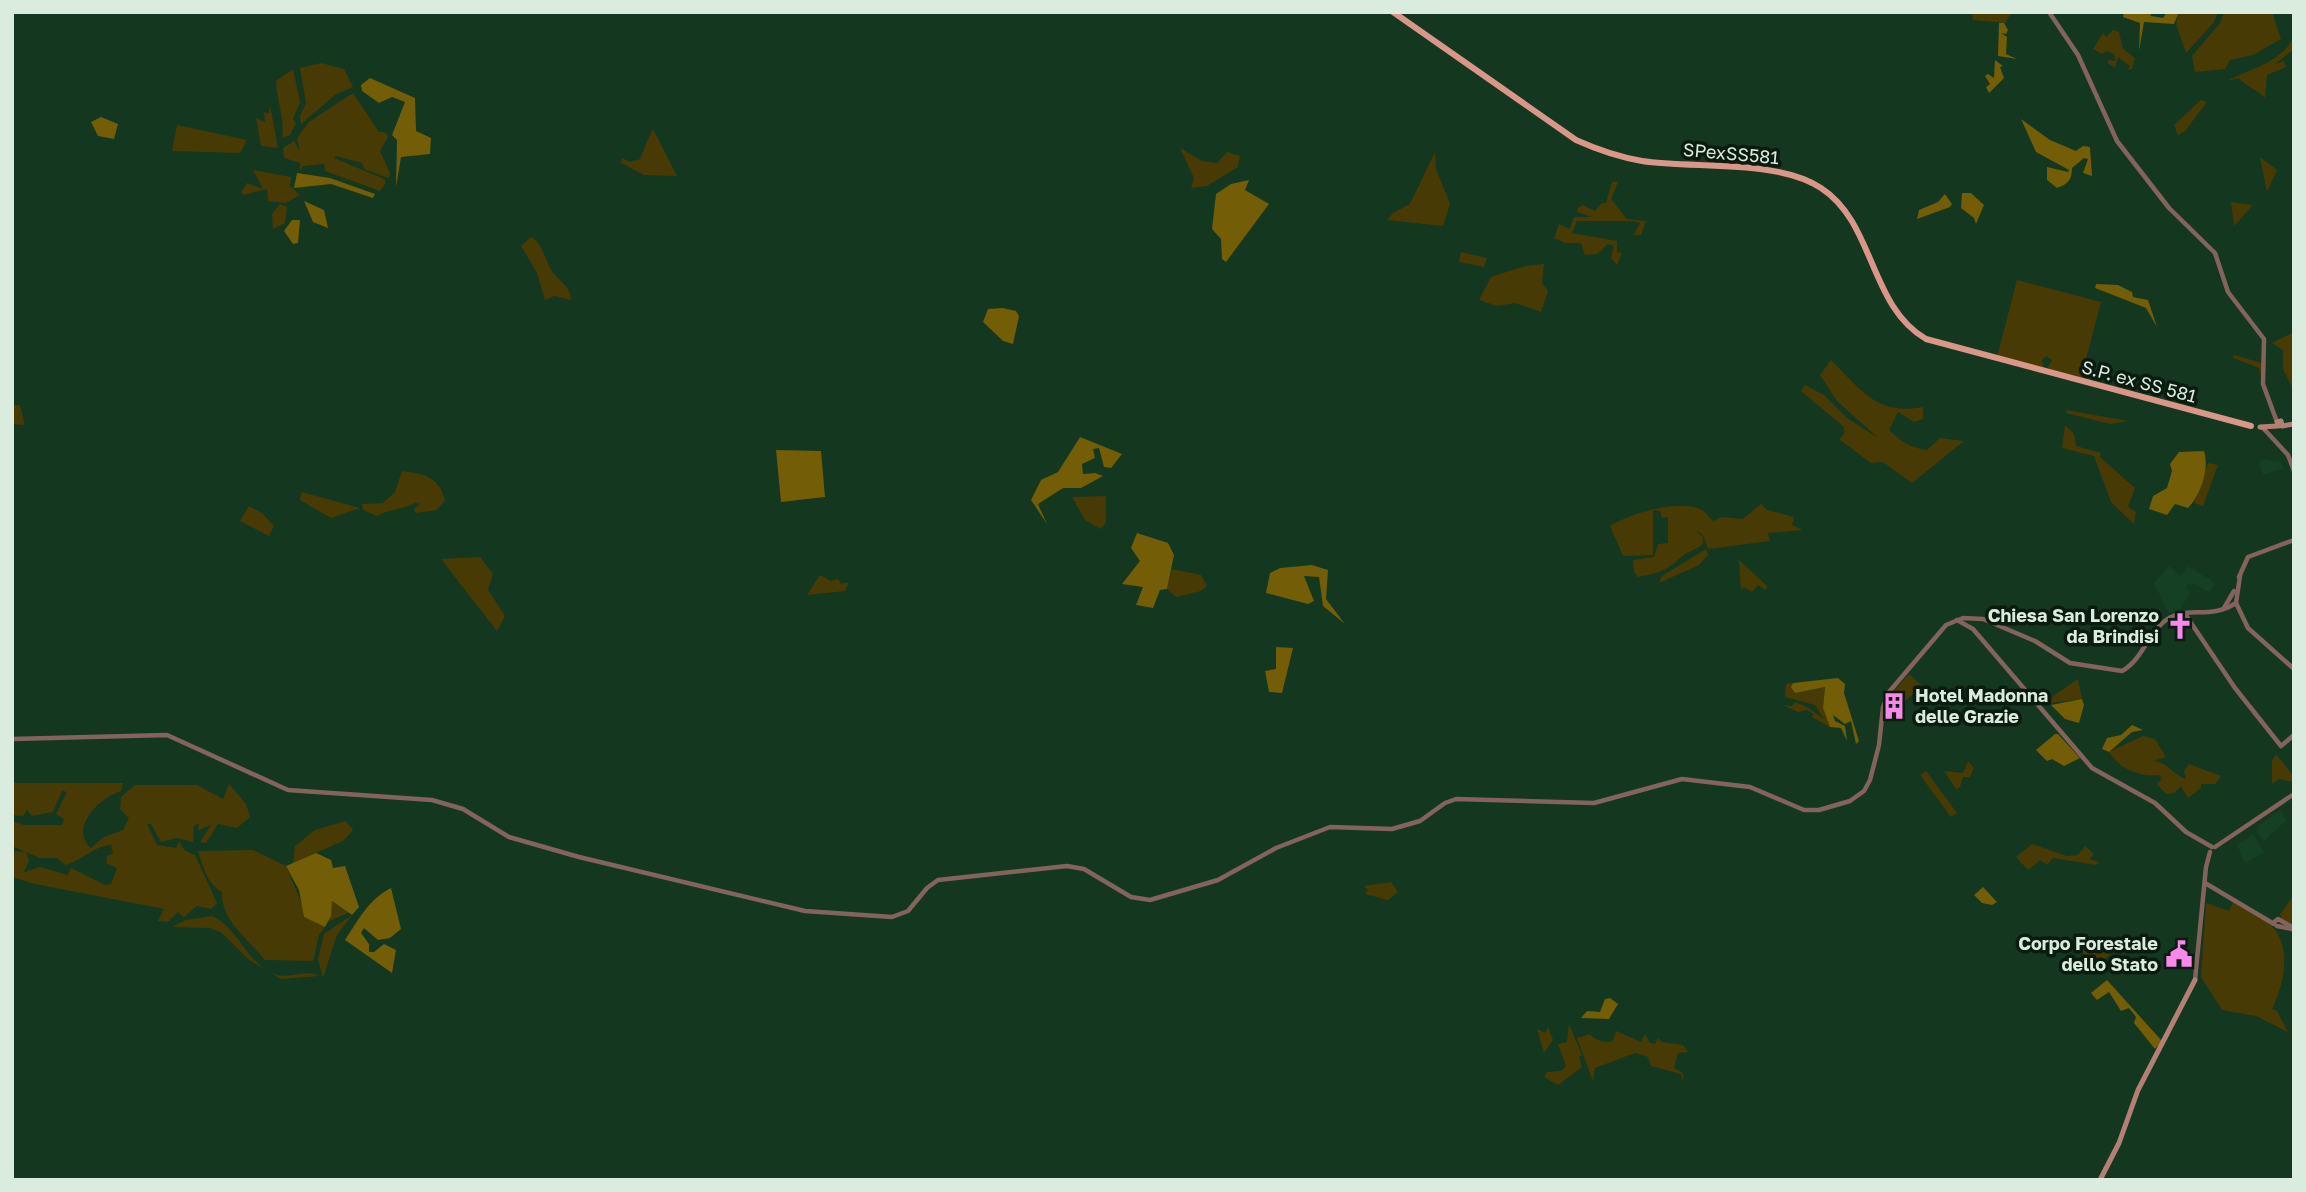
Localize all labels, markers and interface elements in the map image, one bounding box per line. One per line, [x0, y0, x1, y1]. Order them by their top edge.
street label: SPexSS581 [1682, 138, 1780, 168]
street label: S.P. ex SS 581 [2079, 355, 2199, 407]
place label: Chiesa San Lorenzo da Brindisi [1988, 604, 2159, 647]
church icon: Chiesa San Lorenzo da Brindisi [2165, 611, 2195, 641]
place label: Hotel Madonna delle Grazie [1915, 684, 2048, 727]
building icon: Hotel Madonna delle Grazie [1879, 691, 1909, 721]
place label: Corpo Forestale dello Stato [2018, 932, 2158, 975]
public building icon: Corpo Forestale dello Stato [2164, 939, 2194, 969]

